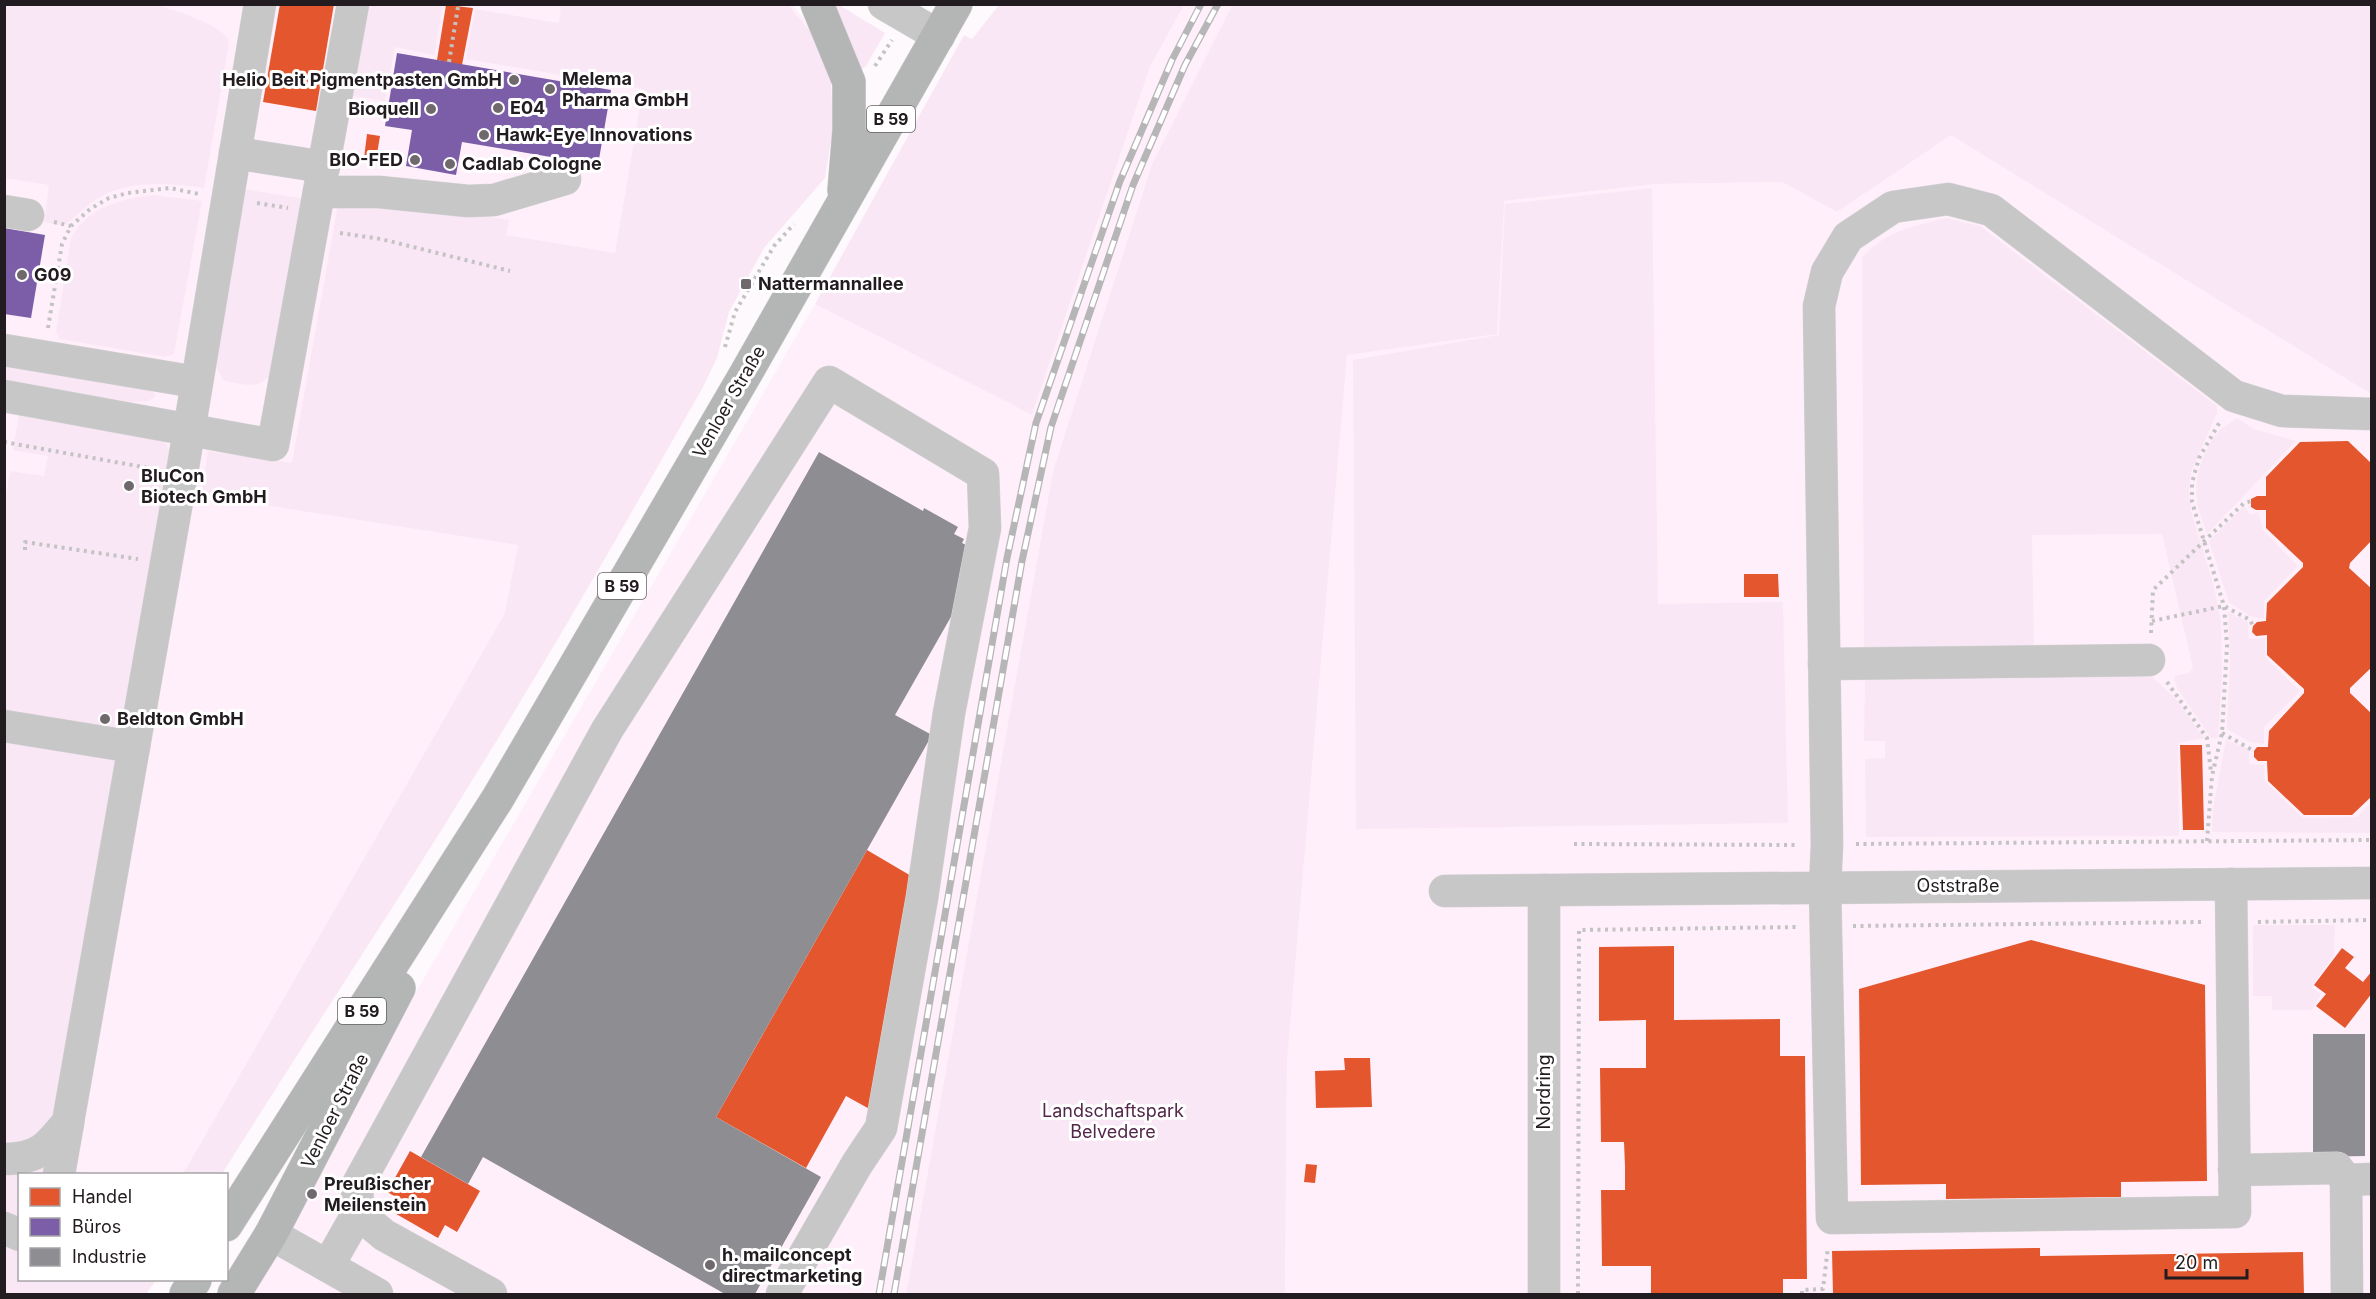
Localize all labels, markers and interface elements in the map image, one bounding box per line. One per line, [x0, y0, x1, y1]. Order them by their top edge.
place label: Melema Pharma GmbH [562, 68, 689, 110]
place label: Helio Beit Pigmentpasten GmbH [222, 69, 502, 90]
marker: Helio Beit Pigmentpasten GmbH [507, 73, 521, 87]
marker: Melema Pharma GmbH [543, 82, 557, 96]
place label: E04 [510, 97, 545, 118]
place label: Bioquell [348, 98, 419, 119]
marker: E04 [491, 101, 505, 115]
marker: Bioquell [424, 102, 438, 116]
road number: B 59 [867, 106, 915, 132]
place label: Hawk-Eye Innovations [496, 124, 693, 145]
marker: Hawk-Eye Innovations [477, 128, 491, 142]
place label: BIO-FED [329, 149, 403, 170]
marker: BIO-FED [408, 153, 422, 167]
place label: Cadlab Cologne [462, 153, 602, 174]
marker: Cadlab Cologne [443, 157, 457, 171]
place label: G09 [34, 264, 71, 285]
marker: G09 [15, 268, 29, 282]
place label: Nattermannallee [758, 273, 904, 294]
marker: Nattermannallee [739, 277, 753, 291]
street label: Venloer Straße [688, 342, 769, 462]
place label: BluCon Biotech GmbH [141, 465, 267, 507]
marker: BluCon Biotech GmbH [122, 479, 136, 493]
road number: B 59 [598, 573, 646, 599]
place label: Beldton GmbH [117, 708, 244, 729]
marker: Beldton GmbH [98, 712, 112, 726]
street label: Oststraße [1917, 875, 1999, 896]
road number: B 59 [338, 998, 386, 1024]
street label: Venloer Straße [297, 1050, 373, 1172]
street label: Nordring [1533, 1055, 1554, 1129]
park label: Landschaftspark Belvedere [1042, 1100, 1184, 1142]
legend [18, 1173, 228, 1281]
place label: Preußischer Meilenstein [324, 1173, 431, 1215]
text: Handel [72, 1186, 132, 1207]
marker: Preußischer Meilenstein [305, 1187, 319, 1201]
text: Büros [72, 1216, 121, 1237]
scale bar [2166, 1242, 2247, 1280]
place label: h. mailconcept directmarketing [722, 1244, 862, 1286]
text: Industrie [72, 1246, 146, 1267]
text: 20 m [2175, 1252, 2218, 1273]
marker: h. mailconcept directmarketing [703, 1258, 717, 1272]

